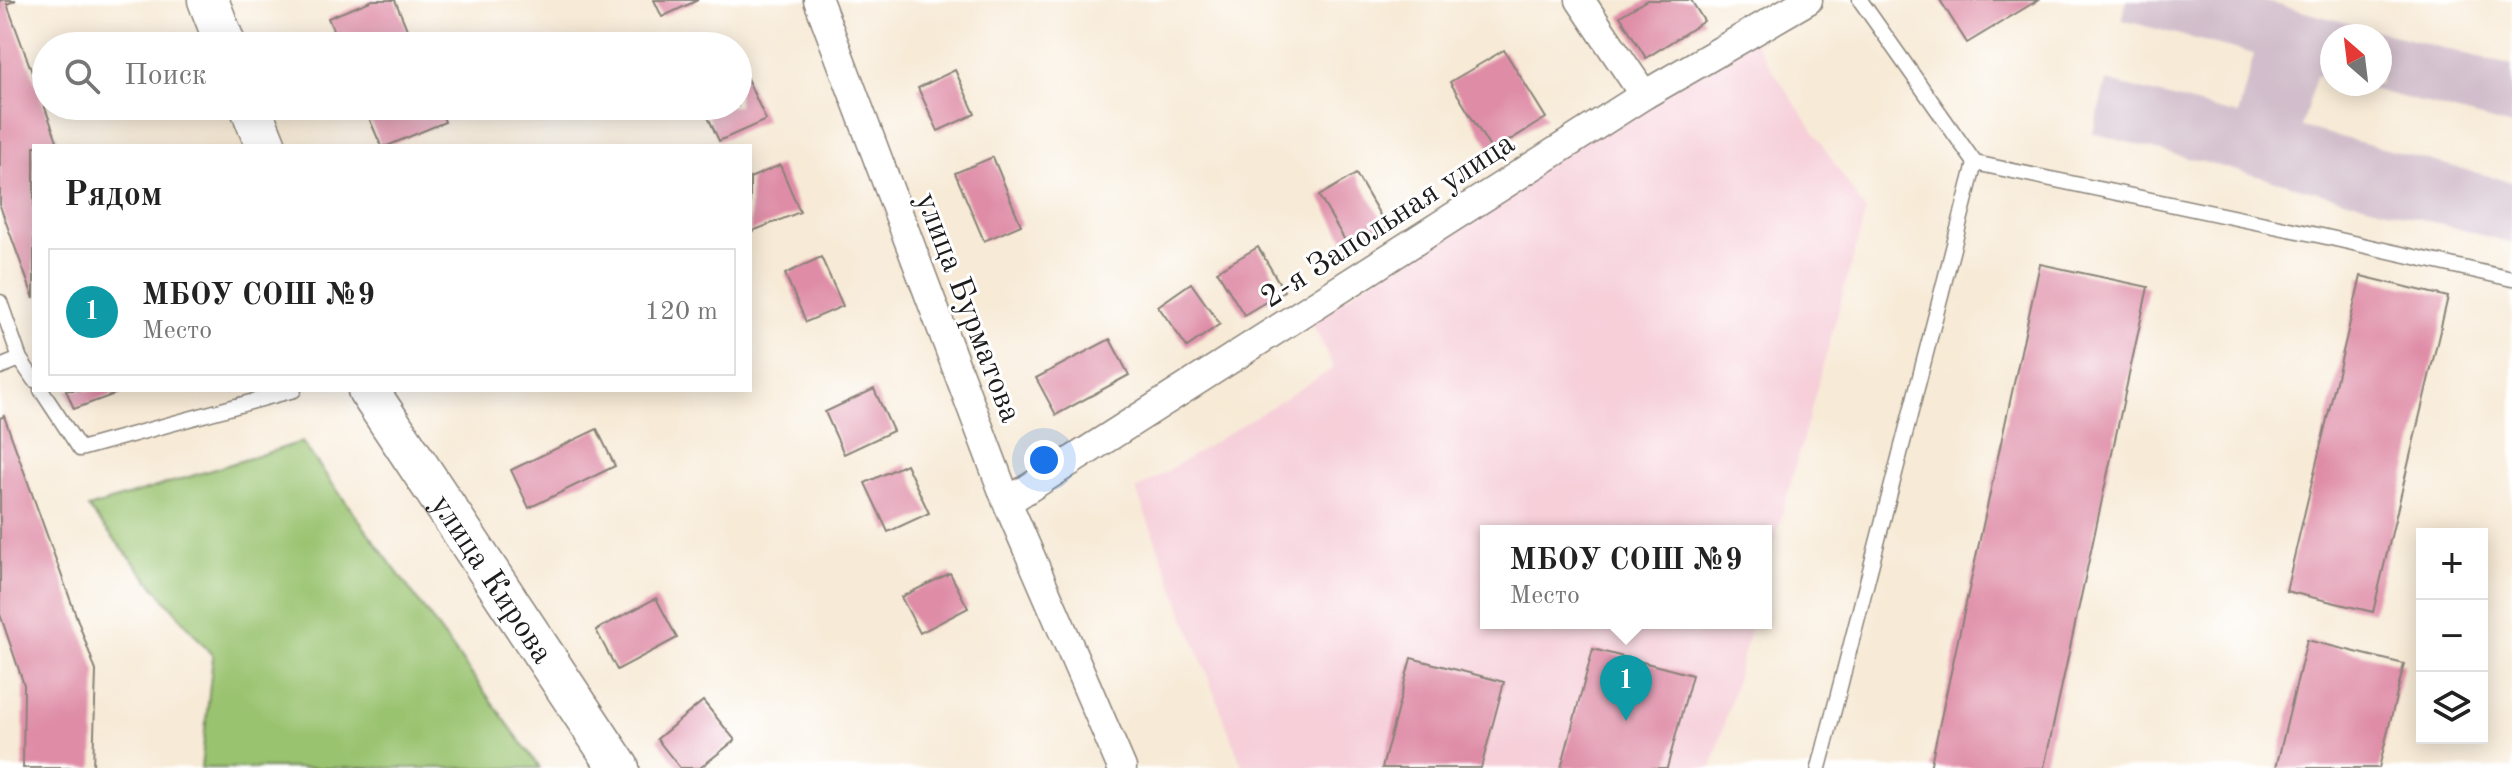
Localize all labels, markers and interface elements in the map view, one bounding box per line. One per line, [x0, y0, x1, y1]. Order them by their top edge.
north arrow [2320, 24, 2392, 96]
search box [32, 32, 752, 120]
icon: search [60, 54, 104, 98]
text: Поиск [124, 61, 207, 91]
street label: 2-я Запольная улица [1256, 128, 1521, 315]
text: Рядом [64, 179, 163, 213]
street label: улица Бурматова [909, 189, 1026, 428]
text: МБОУ СОШ №9 [142, 281, 375, 311]
text: 1 [84, 299, 100, 325]
text: 120 m [645, 299, 718, 325]
text: Место [142, 318, 212, 344]
your location [1024, 440, 1064, 480]
street label: улица Кирова [423, 490, 558, 670]
popup [1480, 525, 1772, 629]
map controls [2416, 528, 2488, 744]
button: + [2416, 528, 2488, 600]
text: МБОУ СОШ №9 [1510, 546, 1742, 576]
text: Место [1510, 583, 1580, 609]
button: − [2416, 600, 2488, 672]
pin: 1 [1600, 655, 1652, 721]
button: layers [2416, 672, 2488, 744]

